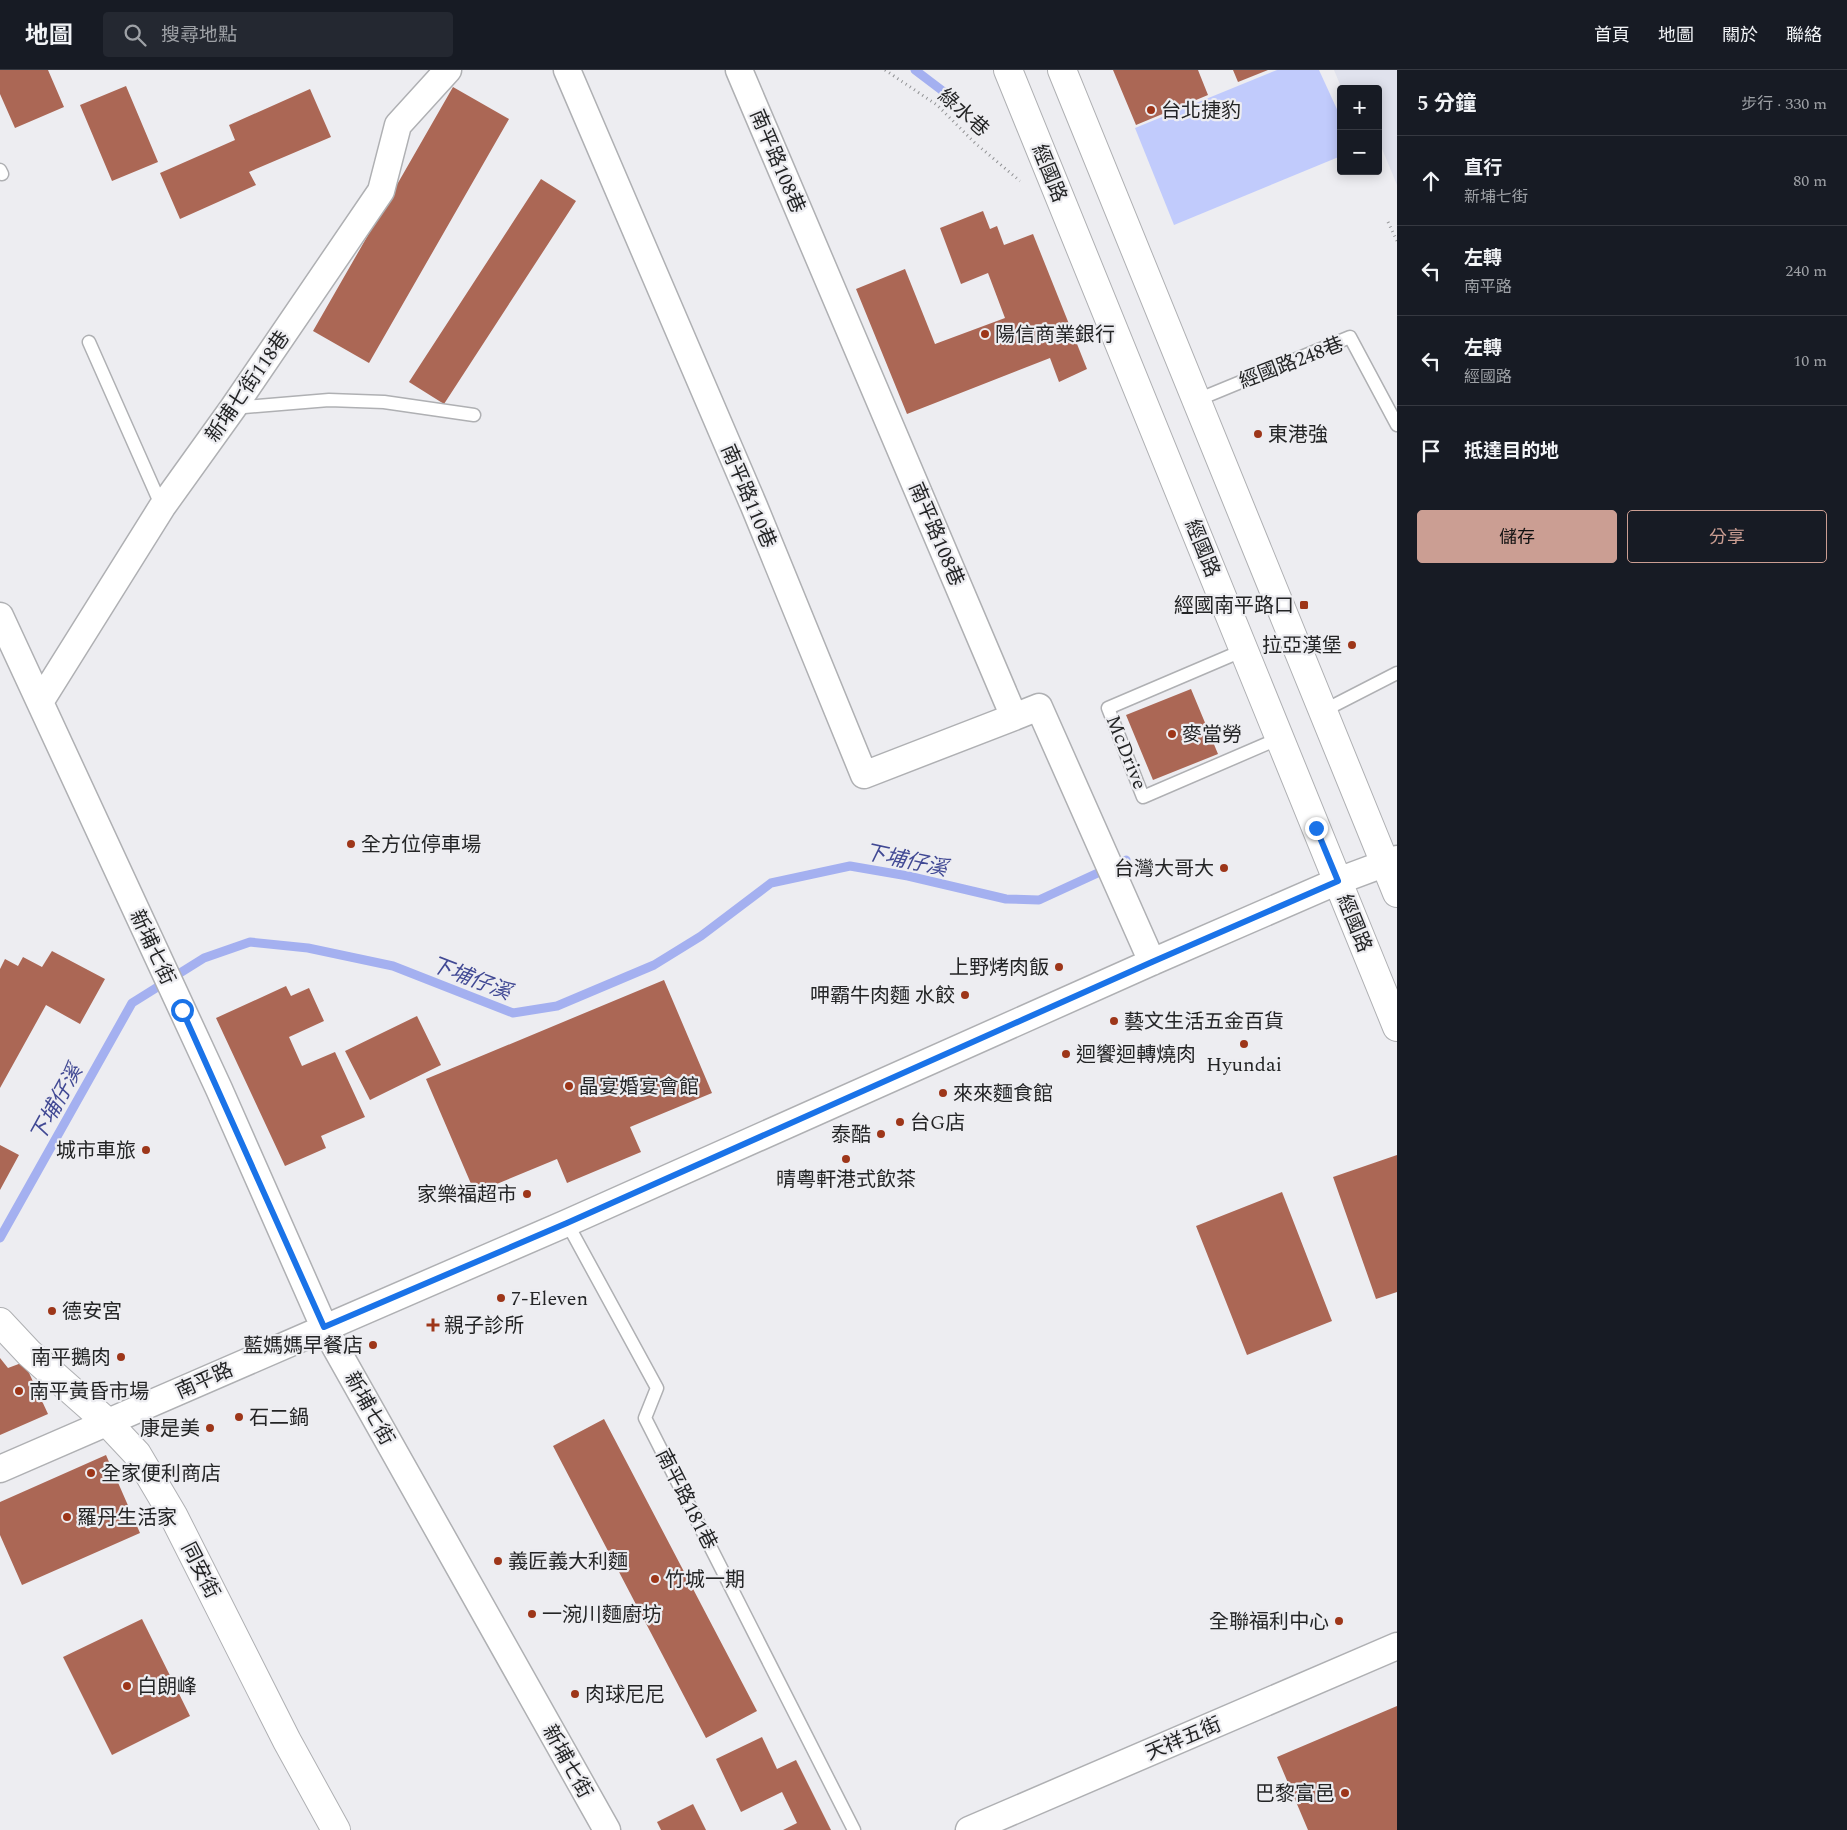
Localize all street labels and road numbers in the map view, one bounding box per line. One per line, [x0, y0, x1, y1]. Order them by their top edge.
street label: 綠水巷 [931, 82, 996, 144]
street label: 南平路108巷 [742, 105, 812, 218]
street label: 經國路 [1024, 140, 1074, 207]
street label: 新埔七街118巷 [198, 325, 297, 448]
street label: 經國路248巷 [1235, 329, 1348, 397]
street label: 南平路110巷 [713, 440, 783, 553]
street label: 南平路108巷 [901, 478, 971, 591]
street label: 經國路 [1177, 515, 1227, 582]
street label: McDrive [1098, 711, 1155, 794]
street label: 經國路 [1329, 890, 1379, 957]
street label: 新埔七街 [122, 905, 183, 990]
street label: 南平路 [171, 1355, 238, 1407]
street label: 新埔七街 [337, 1366, 402, 1451]
street label: 南平路181巷 [648, 1444, 724, 1555]
street label: 同安街 [173, 1537, 227, 1604]
street label: 天祥五街 [1141, 1709, 1226, 1768]
street label: 新埔七街 [535, 1719, 600, 1804]

